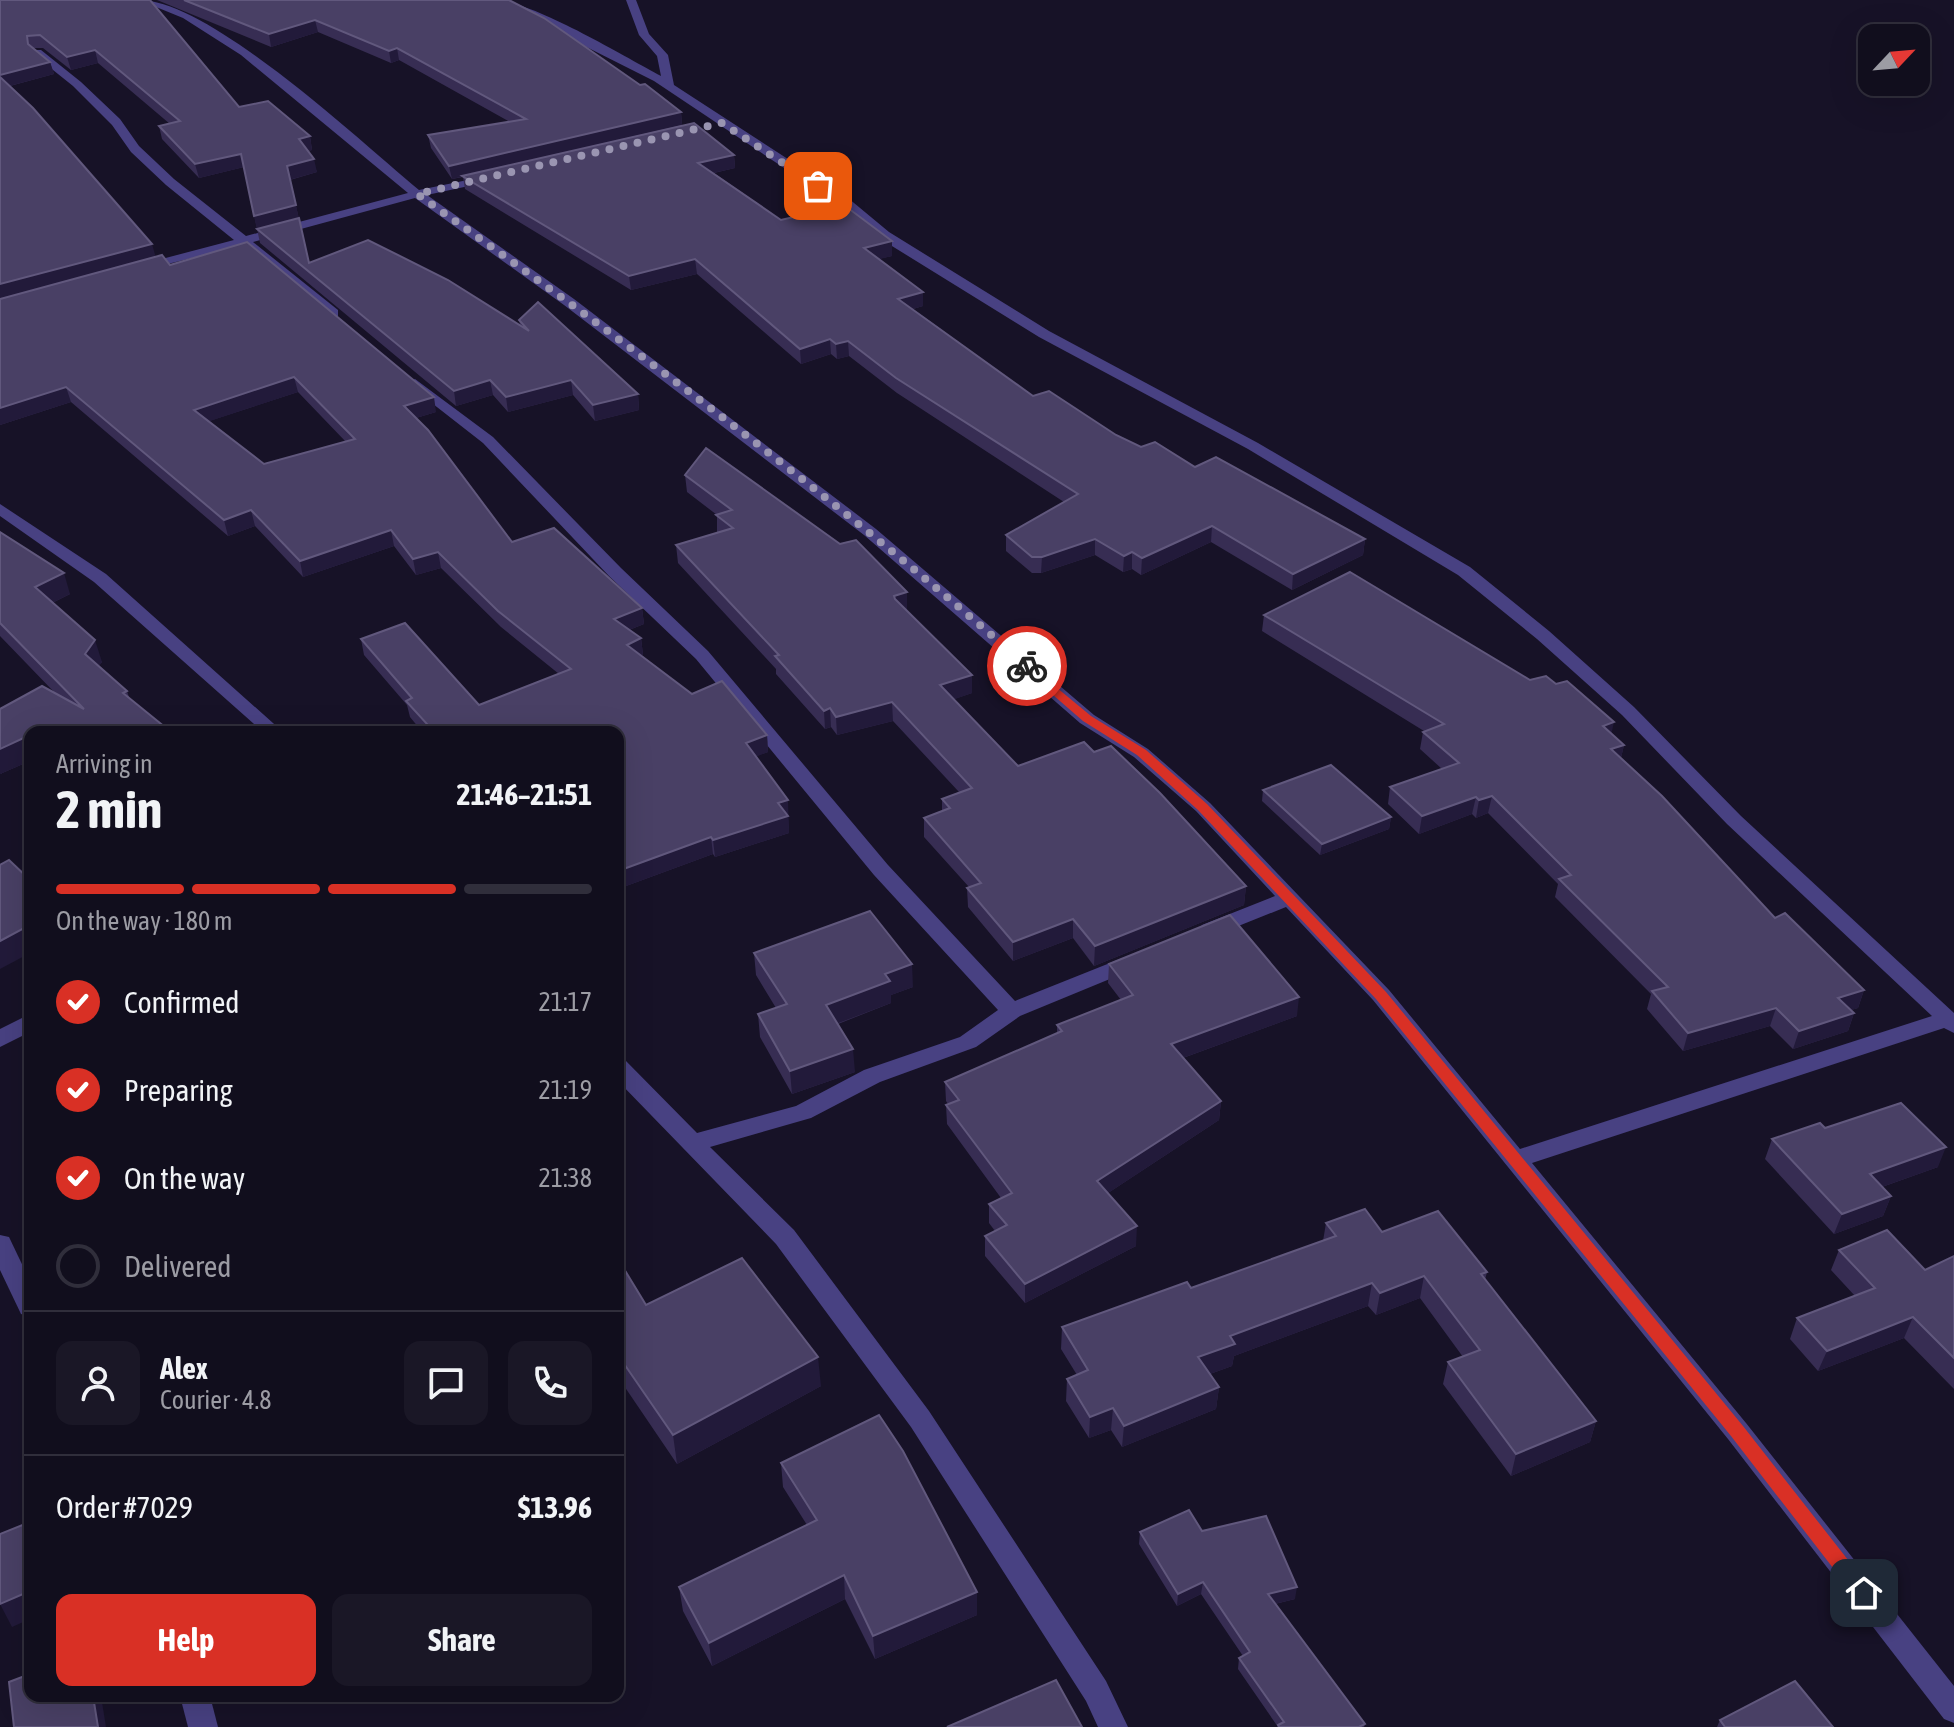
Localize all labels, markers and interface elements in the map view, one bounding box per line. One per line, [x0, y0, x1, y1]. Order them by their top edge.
north arrow [1858, 24, 1930, 96]
map controls [1858, 24, 1930, 96]
pin [784, 152, 852, 220]
icon: bag [796, 164, 840, 208]
courier [987, 626, 1067, 706]
icon: bike [1005, 644, 1049, 688]
text: Arriving in [56, 749, 153, 779]
text: 21:46–21:51 [457, 777, 592, 811]
text: 2 min [56, 779, 162, 839]
text: On the way · 180 m [56, 906, 233, 936]
icon: check [56, 980, 100, 1024]
text: Confirmed [124, 985, 239, 1019]
text: 21:17 [538, 987, 592, 1017]
icon: check [56, 1068, 100, 1112]
text: Preparing [124, 1073, 233, 1107]
text: 21:19 [538, 1075, 592, 1105]
icon: check [56, 1156, 100, 1200]
text: On the way [124, 1161, 245, 1195]
text: 21:38 [538, 1163, 592, 1193]
text: Delivered [124, 1249, 232, 1283]
button: person [56, 1341, 140, 1425]
button: chat [404, 1341, 488, 1425]
button: phone [508, 1341, 592, 1425]
text: Alex [160, 1351, 208, 1385]
text: Courier · 4.8 [160, 1385, 271, 1415]
text: Order #7029 [56, 1490, 193, 1524]
text: $13.96 [518, 1490, 592, 1524]
pin [1830, 1559, 1898, 1627]
icon: home [1842, 1571, 1886, 1615]
button: Help [56, 1594, 316, 1686]
button: Share [332, 1594, 592, 1686]

